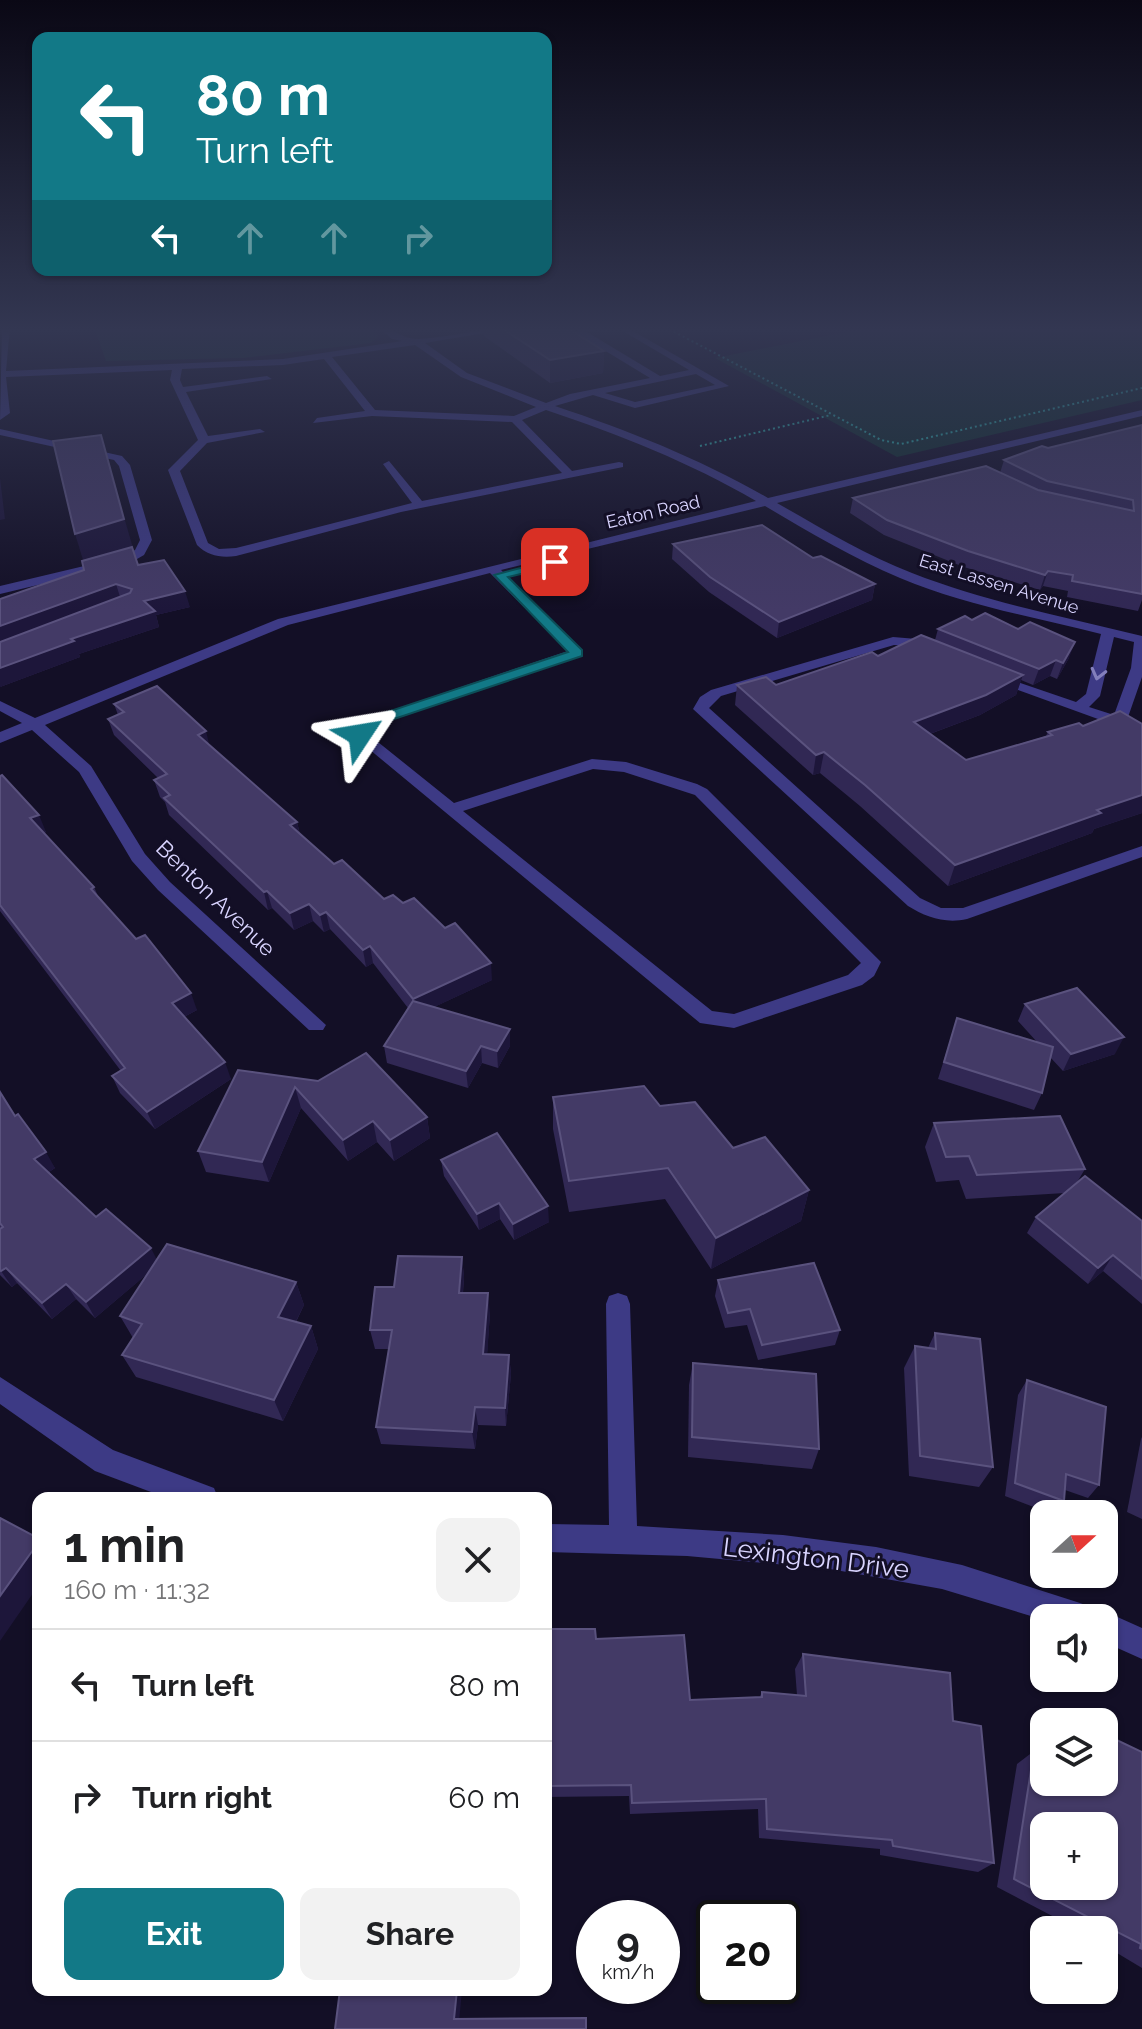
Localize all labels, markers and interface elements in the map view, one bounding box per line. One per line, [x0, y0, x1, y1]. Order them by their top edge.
text: 80 m [196, 62, 330, 128]
icon: left [64, 64, 168, 168]
text: Turn left [196, 129, 334, 171]
icon: left [144, 216, 188, 260]
icon: ahead [228, 216, 272, 260]
icon: ahead [312, 216, 356, 260]
icon: right [396, 216, 440, 260]
street label: Eaton Road [604, 491, 702, 532]
pin [521, 528, 589, 596]
icon: arrive [533, 540, 577, 584]
street label: East Lassen Avenue [917, 549, 1082, 618]
one-way arrow [1091, 666, 1108, 680]
position arrow [318, 693, 402, 777]
street label: Benton Avenue [151, 835, 281, 961]
north arrow [1030, 1500, 1118, 1588]
map controls [1030, 1500, 1118, 2004]
text: 1 min [64, 1517, 185, 1573]
button: close [436, 1518, 520, 1602]
street label: Lexington Drive [721, 1532, 911, 1584]
text: 160 m · 11:32 [64, 1575, 210, 1605]
button: sound [1030, 1604, 1118, 1692]
icon: left [64, 1663, 108, 1707]
text: Turn left [132, 1668, 254, 1703]
text: 80 m [449, 1668, 520, 1703]
button: layers [1030, 1708, 1118, 1796]
icon: right [64, 1775, 108, 1819]
text: Turn right [132, 1780, 272, 1815]
text: 60 m [448, 1780, 520, 1815]
button: + [1030, 1812, 1118, 1900]
button: Exit [64, 1888, 284, 1980]
button: Share [300, 1888, 520, 1980]
speed limit sign: 20 [696, 1900, 800, 2004]
button: − [1030, 1916, 1118, 2004]
text: 9 [616, 1918, 640, 1965]
text: km/h [602, 1960, 654, 1984]

